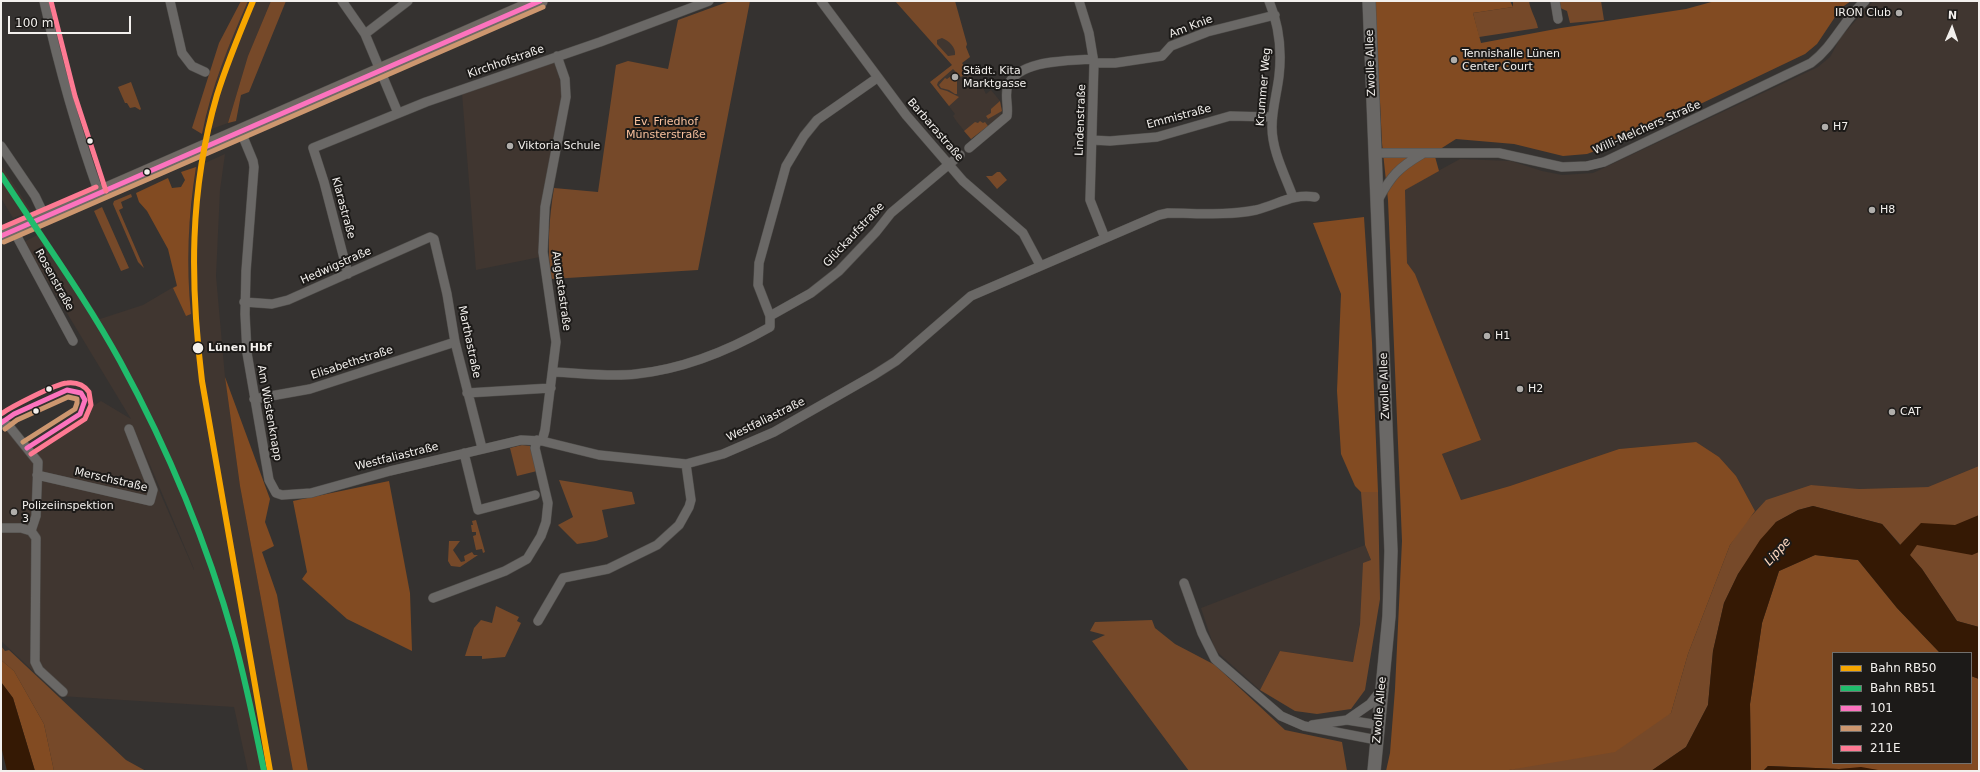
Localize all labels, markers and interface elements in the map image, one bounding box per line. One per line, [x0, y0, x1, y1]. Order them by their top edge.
place label: IRON Club [1835, 6, 1891, 20]
scale bar [10, 8, 133, 34]
marker: IRON Club [1894, 8, 1904, 18]
north arrow [1932, 8, 1972, 48]
text: N [1948, 9, 1957, 22]
street label: Am Knie [1167, 13, 1215, 41]
text: 100 m [15, 16, 53, 30]
street label: Zwolle Allee [1363, 29, 1379, 97]
street label: Kirchhofstraße [466, 43, 546, 81]
street label: Krummer Weg [1254, 47, 1274, 127]
place label: Tennishalle Lünen Center Court [1462, 47, 1560, 73]
marker: Tennishalle Lünen Center Court [1449, 55, 1459, 65]
place label: Städt. Kita Marktgasse [963, 64, 1026, 90]
marker: Städt. Kita Marktgasse [950, 72, 960, 82]
street label: Lindenstraße [1073, 84, 1089, 156]
street label: Barbarastraße [904, 96, 966, 164]
street label: Willi-Melchers-Straße [1591, 98, 1703, 158]
street label: Emmistraße [1145, 102, 1213, 132]
park label: Ev. Friedhof Münsterstraße [626, 115, 706, 141]
place label: H7 [1833, 120, 1848, 134]
marker: H7 [1820, 122, 1830, 132]
unlabelled marker [85, 136, 95, 146]
place label: Viktoria Schule [518, 139, 600, 153]
marker: Viktoria Schule [505, 141, 515, 151]
unlabelled marker [142, 167, 152, 177]
street label: Klarastraße [328, 176, 358, 240]
street label: Glückaufstraße [821, 200, 887, 270]
place label: H8 [1880, 203, 1895, 217]
marker: H8 [1867, 205, 1877, 215]
street label: Hedwigstraße [299, 245, 373, 287]
street label: Rosenstraße [32, 247, 76, 313]
street label: Augustastraße [549, 250, 573, 332]
street label: Marthastraße [455, 305, 483, 379]
place label: H1 [1495, 329, 1510, 343]
marker: H1 [1482, 331, 1492, 341]
marker: Lünen Hbf [191, 341, 205, 355]
place label: Lünen Hbf [208, 341, 272, 355]
street label: Elisabethstraße [309, 344, 395, 382]
street label: Zwolle Allee [1377, 352, 1393, 420]
street label: Am Wüstenknapp [254, 364, 284, 462]
place label: H2 [1528, 382, 1543, 396]
unlabelled marker [44, 384, 54, 394]
marker: H2 [1515, 384, 1525, 394]
street label: Westfaliastraße [725, 395, 807, 445]
place label: CAT [1900, 405, 1921, 419]
unlabelled marker [31, 406, 41, 416]
marker: CAT [1887, 407, 1897, 417]
street label: Westfaliastraße [354, 440, 440, 474]
street label: Merschstraße [73, 465, 149, 495]
place label: Polizeiinspektion 3 [22, 499, 114, 525]
marker: Polizeiinspektion 3 [9, 507, 19, 517]
water label: Lippe [1762, 535, 1794, 569]
legend [1832, 652, 1972, 764]
text: Bahn RB50 [1870, 661, 1936, 675]
street label: Zwolle Allee [1371, 676, 1389, 744]
text: Bahn RB51 [1870, 681, 1936, 695]
text: 101 [1870, 701, 1893, 715]
text: 220 [1870, 721, 1893, 735]
text: 211E [1870, 741, 1901, 755]

